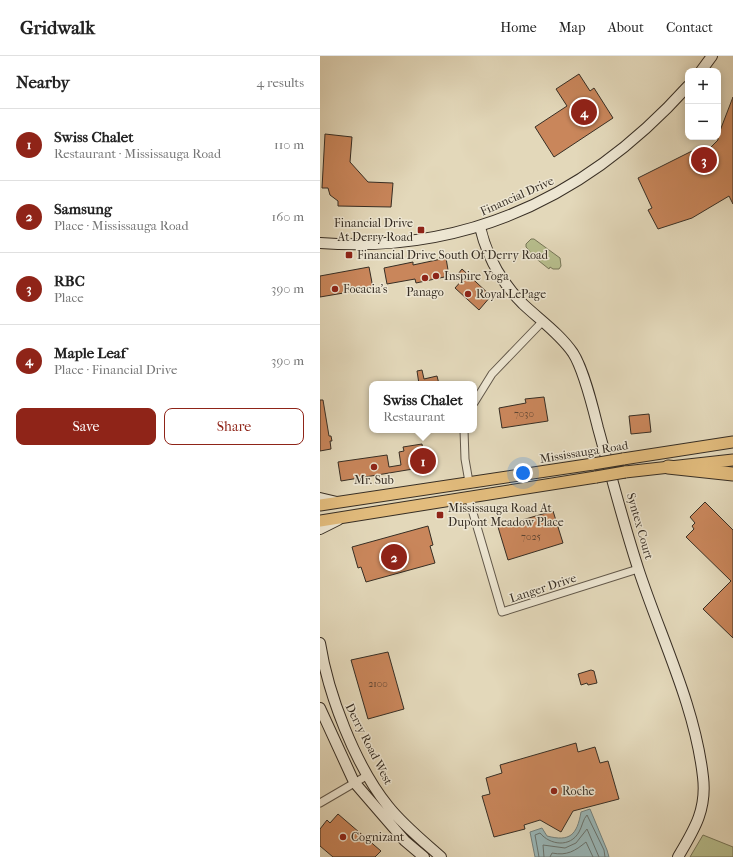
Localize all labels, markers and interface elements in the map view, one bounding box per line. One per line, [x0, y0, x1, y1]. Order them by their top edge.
text: Gridwalk [20, 17, 95, 39]
text: Home [500, 19, 537, 36]
text: Map [559, 19, 586, 36]
text: About [608, 19, 644, 36]
text: Contact [666, 19, 713, 36]
map controls [685, 68, 721, 140]
button: + [685, 68, 721, 104]
text: Nearby [16, 72, 70, 92]
text: 4 results [257, 75, 304, 90]
pin: 4 [571, 97, 597, 127]
button: − [685, 104, 721, 140]
text: Swiss Chalet [54, 128, 134, 146]
text: 1 [27, 137, 31, 152]
text: 110 m [274, 137, 304, 152]
pin: 3 [691, 145, 717, 175]
text: Restaurant · Mississauga Road [54, 146, 221, 161]
street label: Financial Drive [478, 174, 556, 218]
text: Samsung [54, 200, 112, 218]
text: 2 [26, 209, 32, 224]
text: 160 m [272, 209, 304, 224]
place label: Financial Drive At Derry Road [334, 216, 413, 244]
text: Place · Mississauga Road [54, 218, 189, 233]
marker: Financial Drive At Derry Road [416, 225, 426, 235]
place label: Financial Drive South Of Derry Road [357, 248, 549, 262]
marker: Financial Drive South Of Derry Road [344, 250, 354, 260]
place label: Inspire Yoga [444, 269, 509, 283]
marker: Inspire Yoga [431, 271, 441, 281]
text: RBC [54, 272, 85, 290]
marker: Panago [420, 273, 430, 283]
text: 3 [26, 281, 32, 296]
text: 390 m [271, 281, 304, 296]
place label: Focacia's [343, 282, 388, 296]
marker: Focacia's [330, 284, 340, 294]
place label: Panago [406, 285, 444, 299]
place label: Royal LePage [476, 287, 546, 301]
marker: Royal LePage [463, 289, 473, 299]
text: Place [54, 290, 84, 305]
text: Maple Leaf [54, 344, 126, 362]
text: 4 [25, 353, 33, 368]
text: 390 m [271, 353, 304, 368]
text: Place · Financial Drive [54, 362, 177, 377]
popup [369, 381, 477, 433]
text: Swiss Chalet [383, 391, 463, 409]
button: Save [16, 408, 156, 445]
button: Share [164, 408, 304, 445]
house number: 7030 [514, 408, 534, 420]
text: Restaurant [383, 409, 445, 424]
street label: Mississauga Road [539, 438, 630, 466]
pin: 1 [410, 446, 436, 476]
marker: Mr. Sub [369, 462, 379, 472]
your location [513, 463, 533, 483]
place label: Mr. Sub [354, 473, 394, 487]
street label: Syntex Court [624, 491, 656, 562]
place label: Mississauga Road At Dupont Meadow Place [448, 501, 564, 529]
marker: Mississauga Road At Dupont Meadow Place [435, 510, 445, 520]
house number: 7025 [521, 531, 541, 543]
pin: 2 [381, 542, 407, 572]
street label: Langer Drive [508, 571, 578, 605]
house number: 2100 [368, 678, 388, 690]
street label: Derry Road West [343, 701, 396, 788]
place label: Roche [562, 784, 595, 798]
marker: Roche [549, 786, 559, 796]
place label: Cognizant [351, 830, 405, 844]
marker: Cognizant [338, 832, 348, 842]

